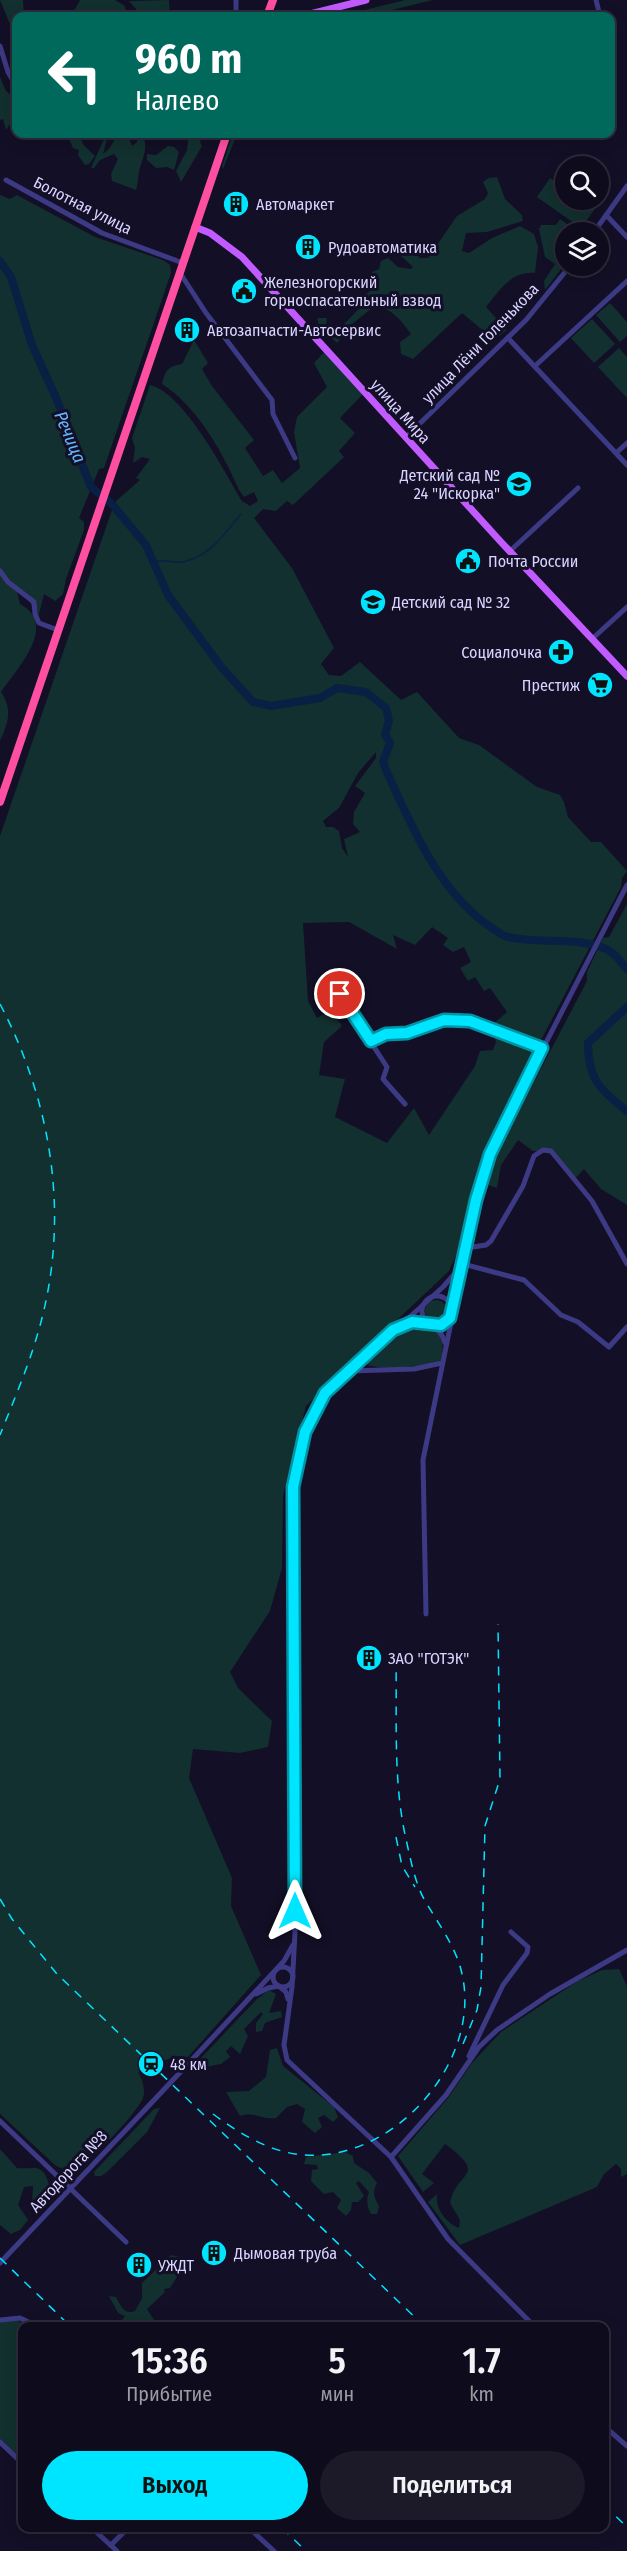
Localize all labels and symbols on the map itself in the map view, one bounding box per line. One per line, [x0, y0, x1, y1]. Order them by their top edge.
street label: Болотная улица [31, 173, 135, 238]
building icon: Автомаркет [221, 189, 251, 219]
place label: Автомаркет [256, 195, 335, 214]
building icon: Рудоавтоматика [293, 232, 323, 262]
place label: Рудоавтоматика [328, 238, 437, 257]
place label: Железногорский горноспасательный взвод [264, 273, 441, 310]
public building icon: Железногорский горноспасательный взвод [229, 276, 259, 306]
street label: улица Лёни Голенькова [418, 279, 543, 407]
building icon: Автозапчасти-Автосервис [172, 315, 202, 345]
place label: Автозапчасти-Автосервис [207, 321, 381, 340]
street label: улица Мира [367, 375, 435, 448]
water label: Речица [49, 408, 91, 466]
place label: Детский сад № 24 "Искорка" [399, 466, 500, 503]
school or university icon: Детский сад № 24 "Искорка" [504, 469, 534, 499]
public building icon: Почта России [453, 546, 483, 576]
place label: Почта России [488, 552, 578, 571]
school or university icon: Детский сад № 32 [358, 587, 388, 617]
place label: Детский сад № 32 [391, 593, 510, 612]
pharmacy icon: Социалочка [546, 637, 576, 667]
place label: Социалочка [461, 643, 542, 662]
supermarket icon: Престиж [585, 670, 615, 700]
place label: Престиж [522, 676, 581, 695]
pin [314, 968, 365, 1019]
building icon: ЗАО "ГОТЭК" [354, 1643, 384, 1673]
place label: ЗАО "ГОТЭК" [388, 1649, 469, 1668]
position arrow [263, 1879, 327, 1943]
station icon: 48 км [136, 2049, 166, 2079]
place label: 48 км [170, 2055, 207, 2074]
street label: Автодорога №8 [26, 2126, 111, 2216]
building icon: Дымовая труба [199, 2238, 229, 2268]
place label: Дымовая труба [233, 2244, 337, 2263]
building icon: УЖДТ [124, 2250, 154, 2280]
place label: УЖДТ [157, 2256, 194, 2275]

